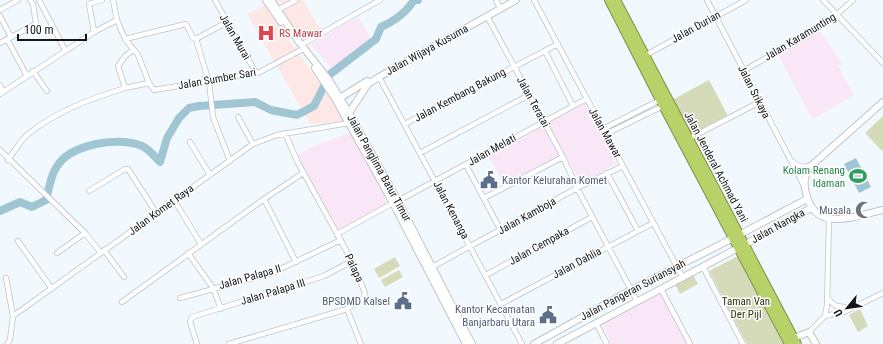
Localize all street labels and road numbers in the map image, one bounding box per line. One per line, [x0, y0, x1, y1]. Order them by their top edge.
street label: Jalan Durian [669, 8, 723, 46]
street label: Jalan Karamunting [762, 10, 838, 64]
street label: Jalan Murai [217, 12, 253, 62]
street label: Jalan Wijaya Kusuma [384, 22, 470, 78]
street label: Jalan Srikaya [735, 63, 773, 121]
street label: Jalan Kembang Bakung [412, 65, 508, 125]
street label: Jalan Sumber Sari [177, 66, 257, 92]
street label: Jalan Teratai [514, 74, 552, 130]
street label: Jalan Mawar [586, 106, 624, 161]
street label: Jalan Jenderal Achmad Yani [681, 110, 751, 224]
street label: Jalan Panglima Batur Timur [344, 112, 414, 224]
street label: Jalan Melati [466, 131, 518, 169]
street label: Jalan Kenanga [430, 179, 472, 241]
street label: Jalan Komet Raya [126, 182, 196, 238]
street label: Jalan Kamboja [496, 195, 558, 237]
street label: Jalan Nangka [749, 206, 807, 246]
street label: Jalan Cempaka [507, 224, 571, 268]
street label: Jalan Dahlia [550, 245, 604, 281]
street label: Palapa [342, 252, 366, 284]
street label: Jalan Pangeran Suriansyah [578, 257, 688, 323]
street label: Jalan Palapa II [217, 262, 283, 292]
street label: Jalan Palapa III [239, 276, 307, 308]

